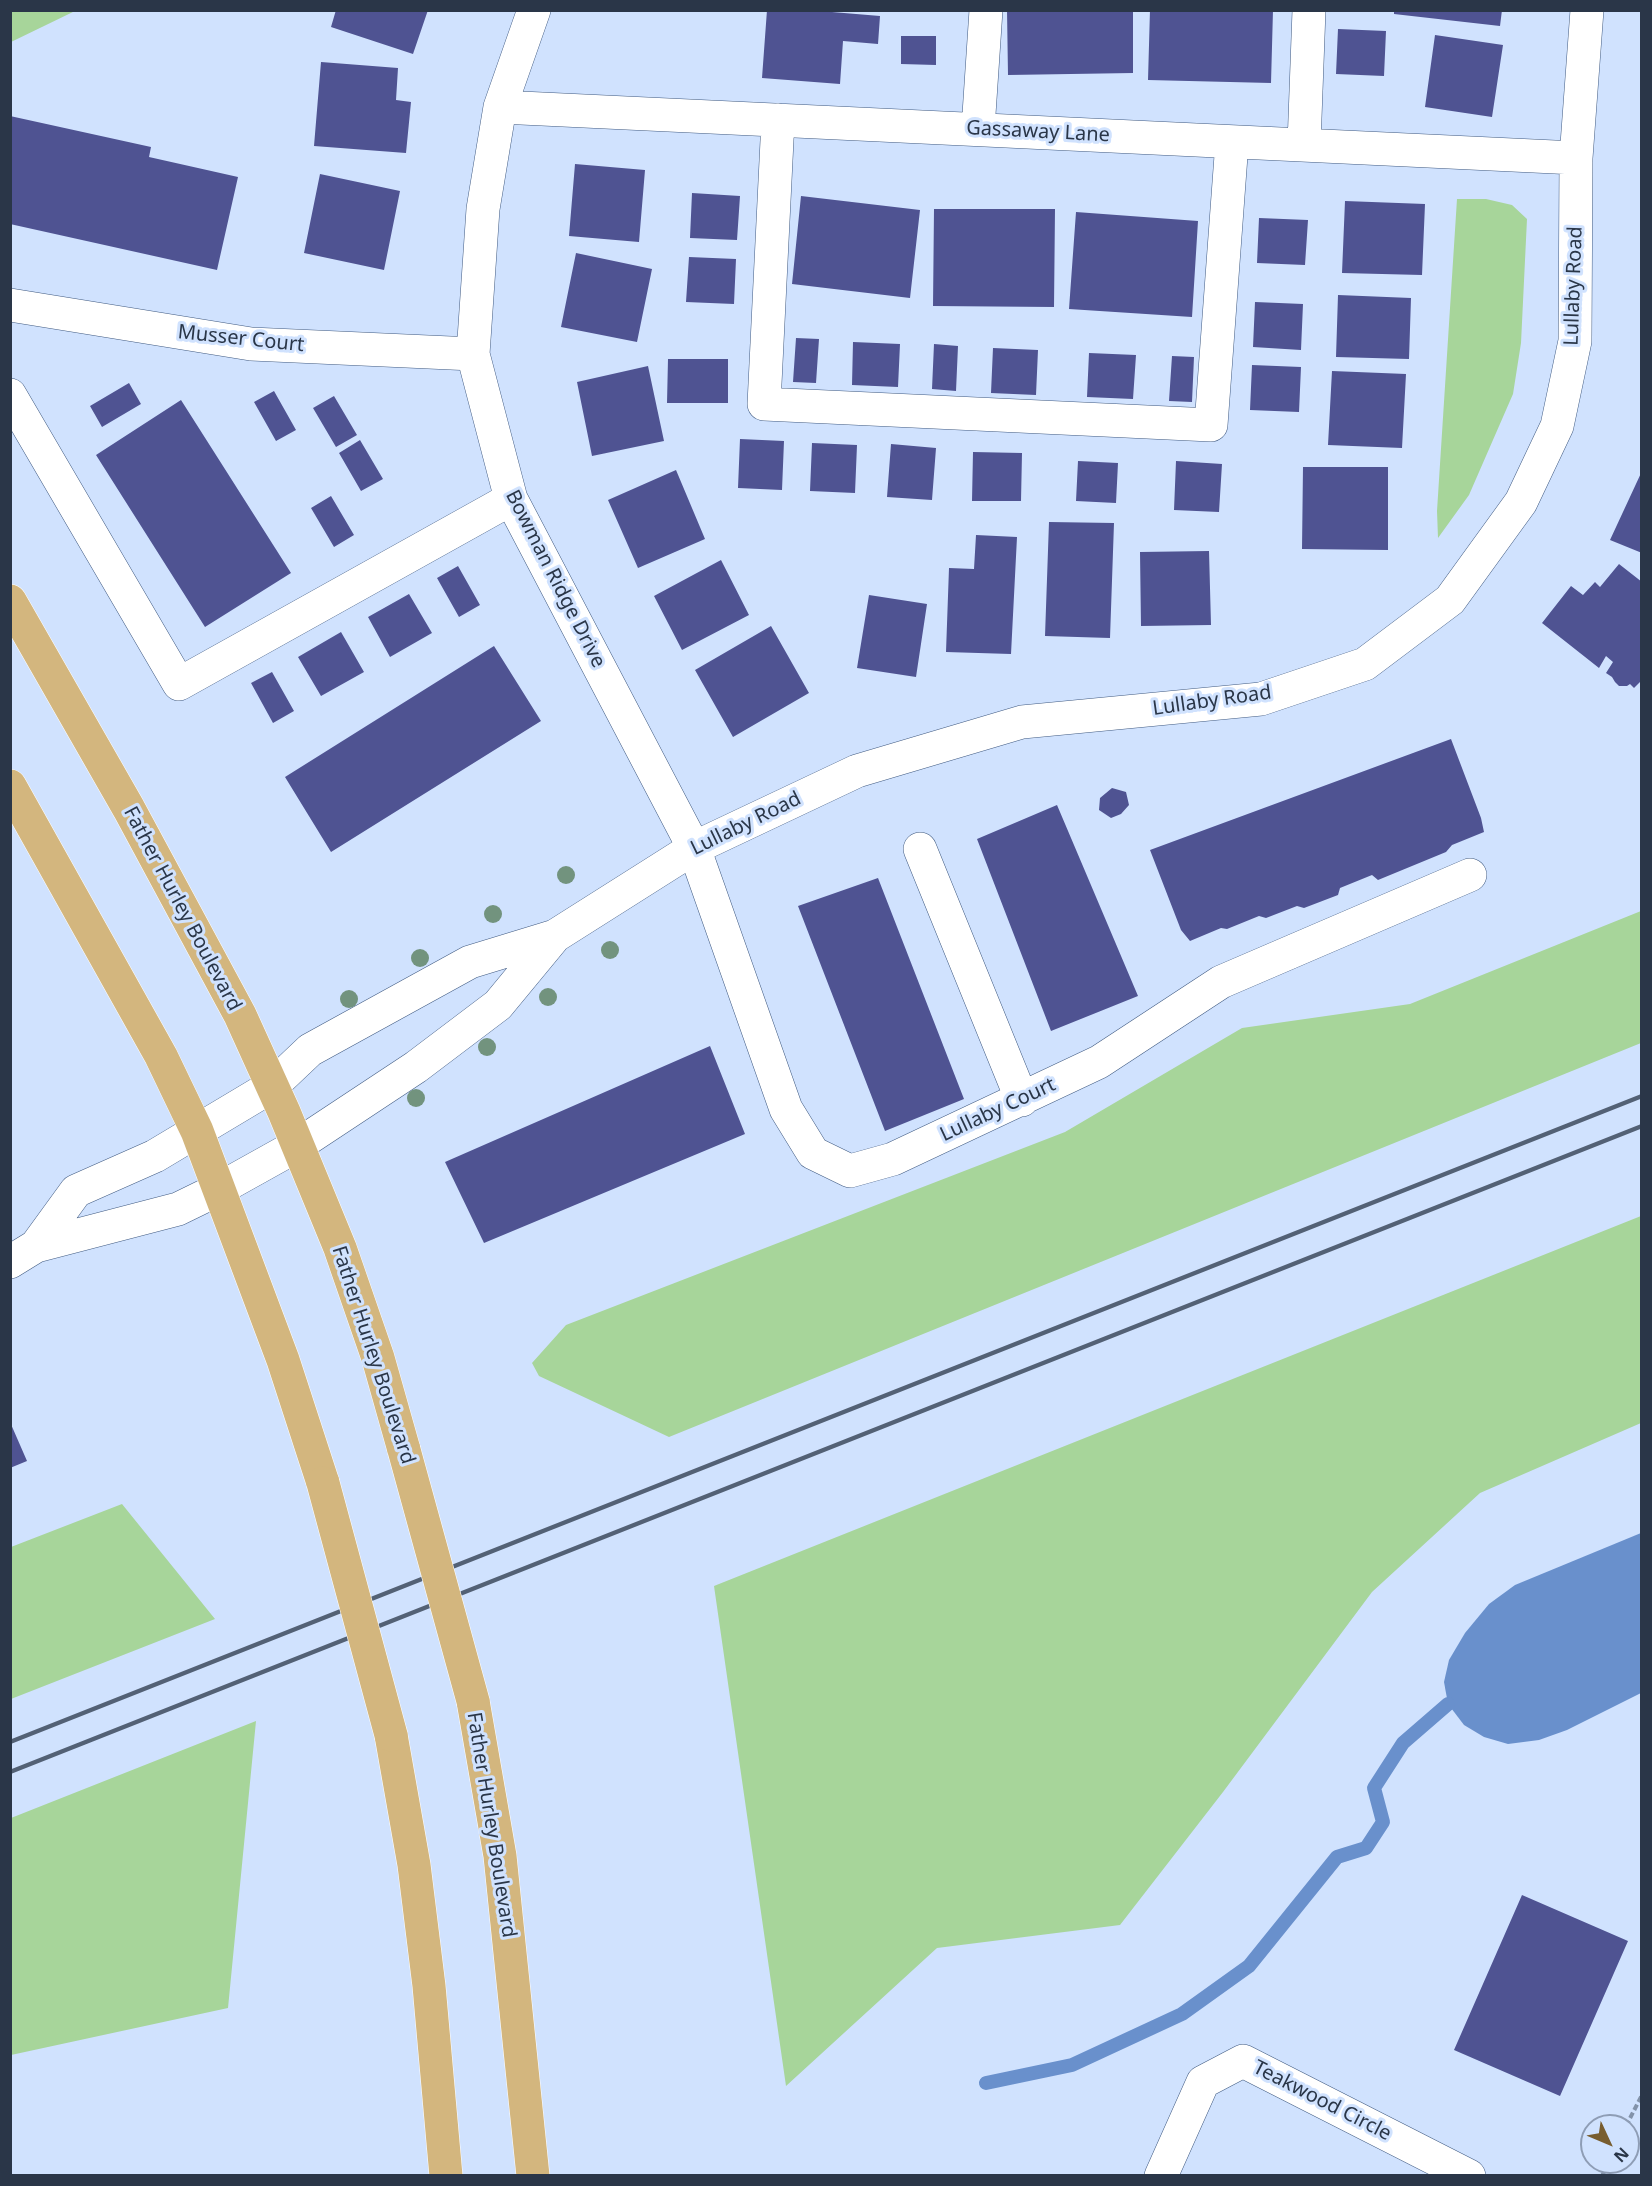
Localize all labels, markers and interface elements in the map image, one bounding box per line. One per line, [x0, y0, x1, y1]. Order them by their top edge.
street label: Gassaway Lane [966, 116, 1110, 148]
street label: Lullaby Road [1560, 226, 1588, 346]
street label: Musser Court [177, 320, 305, 358]
street label: Bowman Ridge Drive [500, 486, 610, 672]
street label: Lullaby Road [1151, 681, 1273, 721]
street label: Lullaby Road [687, 787, 805, 861]
street label: Father Hurley Boulevard [118, 803, 246, 1015]
street label: Lullaby Court [937, 1073, 1059, 1147]
street label: Father Hurley Boulevard [326, 1243, 420, 1467]
street label: Father Hurley Boulevard [461, 1711, 521, 1939]
street label: Teakwood Circle [1249, 2056, 1395, 2146]
north arrow [1580, 2114, 1640, 2174]
text: N [1609, 2143, 1634, 2167]

